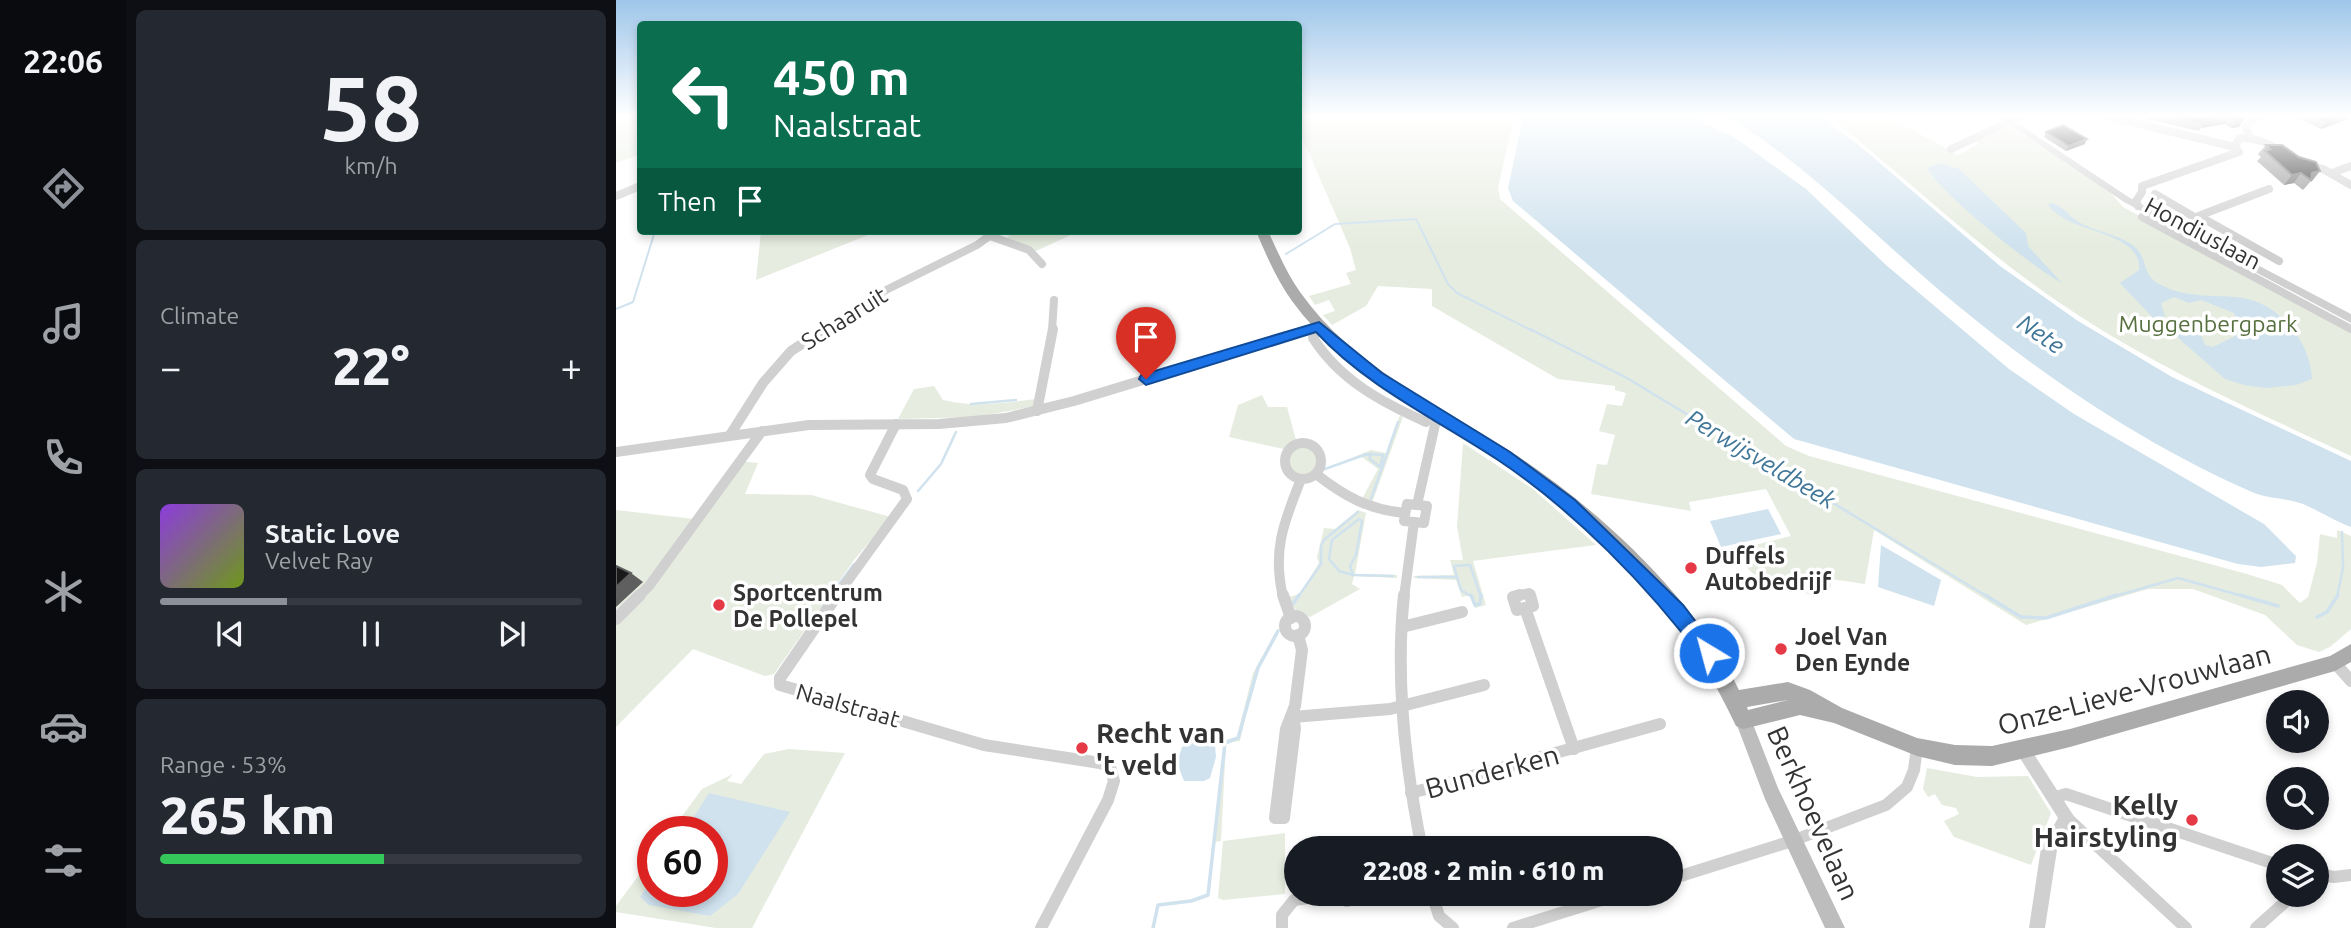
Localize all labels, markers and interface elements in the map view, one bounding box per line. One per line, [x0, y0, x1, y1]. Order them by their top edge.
text: 22:06 [23, 43, 103, 79]
icon: left [658, 49, 749, 140]
text: 450 m [773, 49, 910, 104]
text: 58 [320, 56, 422, 158]
text: Naalstraat [773, 107, 921, 143]
text: km/h [344, 153, 398, 178]
icon: directions [39, 164, 88, 213]
icon: arrive [731, 182, 769, 220]
text: Then [658, 187, 717, 216]
street label: Hondiuslaan [2141, 192, 2265, 274]
street label: Schaaruit [797, 282, 891, 354]
icon: music [39, 299, 88, 348]
text: Climate [160, 303, 239, 328]
pin [1116, 307, 1176, 379]
water label: Nete [2013, 309, 2069, 359]
park label: Muggenbergpark [2118, 311, 2298, 336]
icon: arrive [1127, 318, 1165, 356]
text: 22° [332, 337, 410, 395]
text: − [160, 346, 181, 388]
text: + [561, 346, 582, 388]
water label: Perwijsveldbeek [1681, 404, 1841, 515]
icon: phone [39, 433, 88, 482]
text: Static Love [265, 519, 400, 548]
place label: Duffels Autobedrijf [1705, 543, 1832, 594]
text: Velvet Ray [265, 548, 373, 573]
marker: Duffels Autobedrijf [1683, 560, 1699, 576]
icon: climate [39, 567, 88, 616]
place label: Sportcentrum De Pollepel [733, 580, 883, 631]
marker: Sportcentrum De Pollepel [711, 597, 727, 613]
icon: previous [211, 615, 249, 653]
icon: pause [352, 615, 390, 653]
icon: next [493, 615, 531, 653]
position arrow [1672, 616, 1746, 690]
place label: Joel Van Den Eynde [1795, 624, 1910, 675]
street label: Onze-Lieve-Vrouwlaan [1994, 638, 2274, 740]
marker: Joel Van Den Eynde [1773, 641, 1789, 657]
street label: Naalstraat [793, 678, 903, 732]
map controls [2266, 690, 2329, 907]
button: sound [2266, 690, 2329, 753]
icon: car [39, 702, 88, 751]
place label: Recht van 't veld [1096, 717, 1225, 780]
street label: Berkhoevelaan [1762, 721, 1866, 905]
street label: Bunderken [1422, 738, 1562, 804]
marker: Recht van 't veld [1074, 740, 1090, 756]
text: Range · 53% [160, 752, 287, 777]
button: search [2266, 767, 2329, 830]
text: 265 km [160, 786, 335, 844]
place label: Kelly Hairstyling [2034, 789, 2178, 852]
marker: Kelly Hairstyling [2184, 812, 2200, 828]
speed limit sign: 60 [637, 816, 728, 907]
icon: filters [39, 836, 88, 885]
button: layers [2266, 844, 2329, 907]
text: 22:08 · 2 min · 610 m [1363, 856, 1604, 885]

